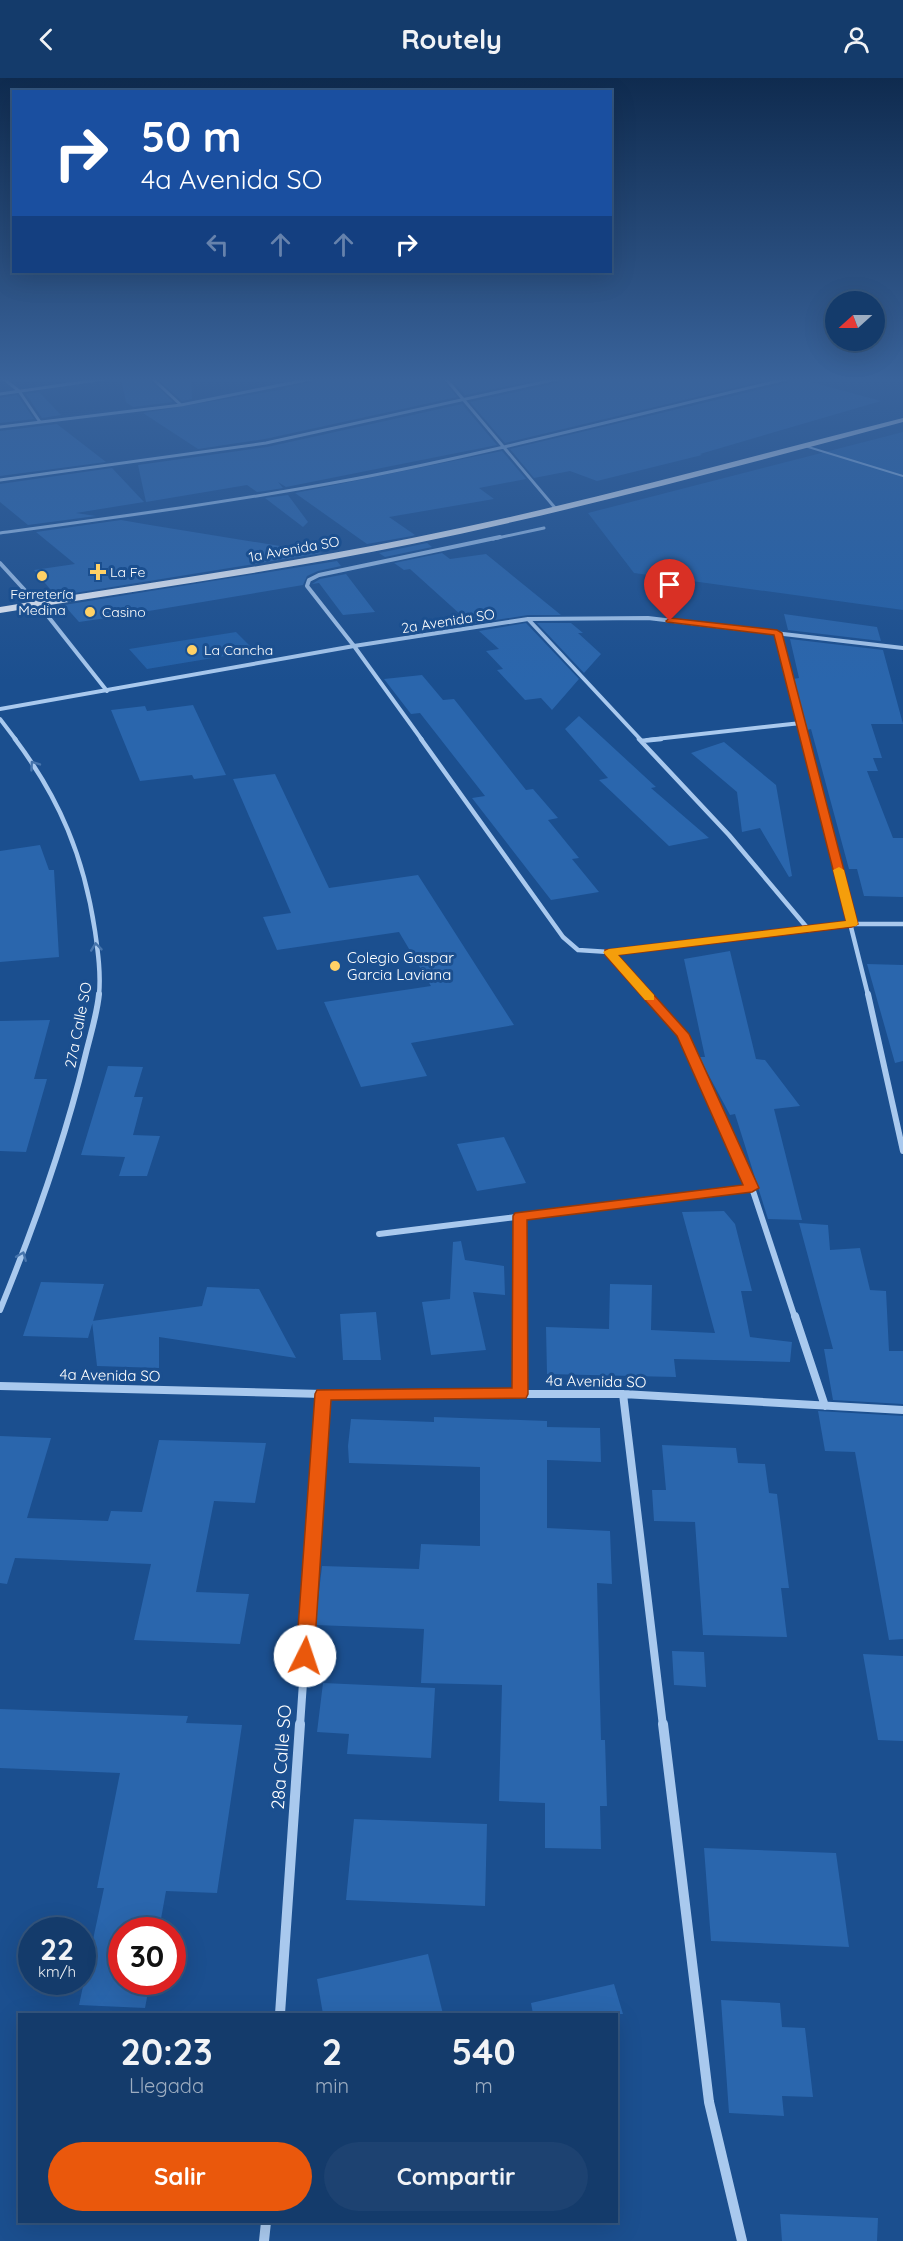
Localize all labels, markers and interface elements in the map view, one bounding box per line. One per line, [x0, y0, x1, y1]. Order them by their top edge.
text: Routely [401, 22, 502, 56]
icon: back [30, 23, 63, 56]
icon: person [840, 23, 873, 56]
text: 50 m [141, 110, 241, 163]
icon: right [42, 114, 120, 192]
text: 4a Avenida SO [141, 162, 322, 196]
icon: left [201, 228, 234, 261]
icon: ahead [264, 228, 297, 261]
icon: ahead [327, 228, 360, 261]
icon: right [390, 228, 423, 261]
north arrow [825, 291, 885, 351]
map controls [825, 291, 885, 351]
street label: 1a Avenida SO [247, 532, 341, 566]
pin [644, 559, 695, 621]
place label: La Fe [110, 563, 145, 581]
marker: La Fe [91, 565, 105, 579]
icon: arrive [653, 568, 686, 601]
marker: Ferretería Medina [35, 569, 49, 583]
place label: Ferretería Medina [10, 585, 74, 619]
place label: Casino [102, 603, 146, 621]
marker: Casino [83, 605, 97, 619]
street label: 2a Avenida SO [400, 605, 496, 637]
place label: La Cancha [204, 641, 273, 659]
marker: La Cancha [185, 643, 199, 657]
one-way arrow [30, 760, 41, 771]
one-way arrow [90, 942, 103, 951]
place label: Colegio Gaspar Garcia Laviana [347, 948, 454, 984]
marker: Colegio Gaspar Garcia Laviana [328, 959, 342, 973]
street label: 27a Calle SO [60, 980, 96, 1070]
one-way arrow [15, 1251, 27, 1262]
street label: 4a Avenida SO [59, 1365, 161, 1385]
street label: 4a Avenida SO [545, 1371, 647, 1391]
position arrow [273, 1624, 337, 1688]
street label: 28a Calle SO [266, 1704, 296, 1810]
speed limit sign: 30 [108, 1917, 186, 1995]
text: 22 [40, 1930, 74, 1968]
text: km/h [38, 1962, 76, 1981]
text: 20:23 [120, 2029, 213, 2074]
text: 2 [322, 2029, 342, 2074]
text: 540 [452, 2029, 516, 2074]
text: Llegada [129, 2073, 204, 2098]
text: min [315, 2073, 349, 2098]
text: m [474, 2073, 493, 2098]
button: Salir [48, 2142, 312, 2211]
button: Compartir [324, 2142, 588, 2211]

